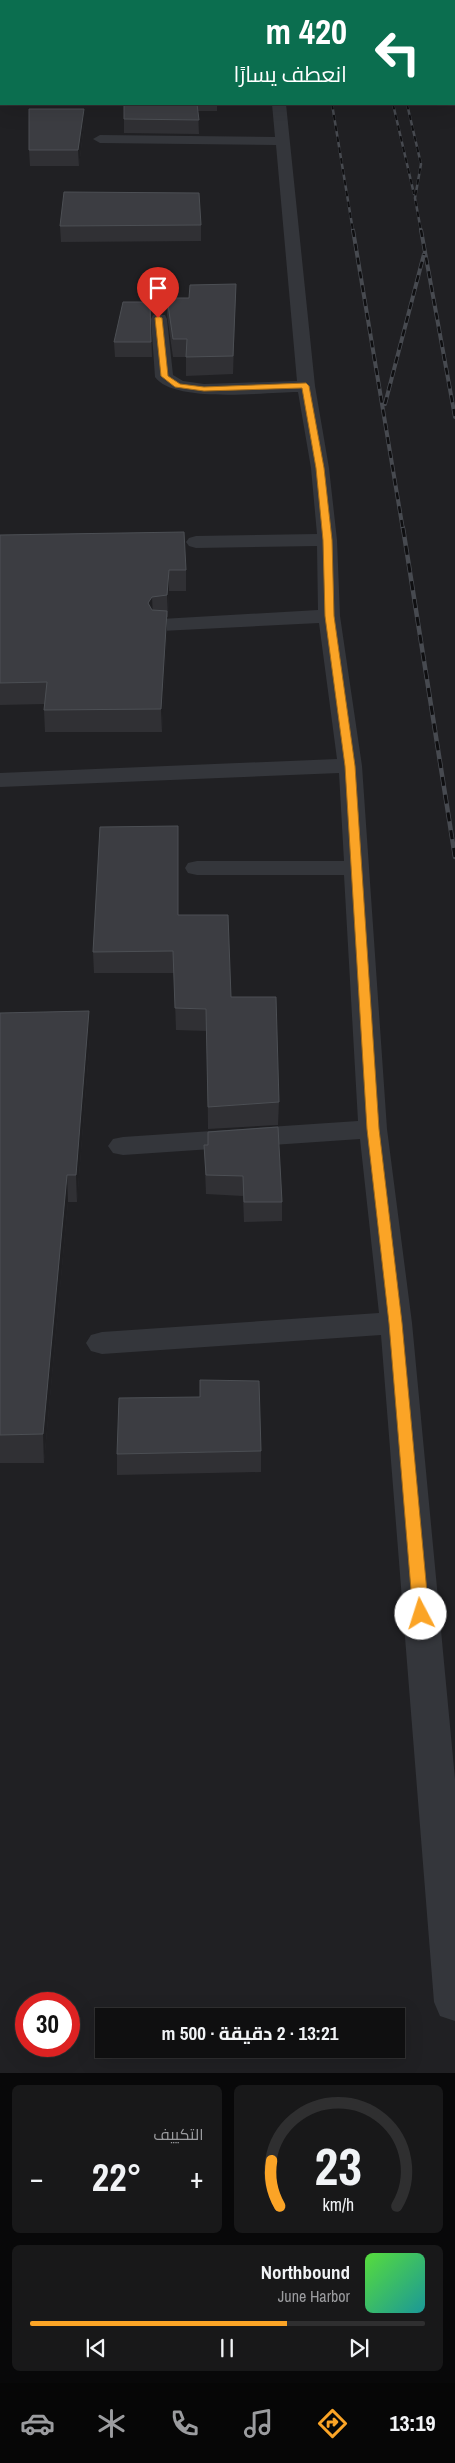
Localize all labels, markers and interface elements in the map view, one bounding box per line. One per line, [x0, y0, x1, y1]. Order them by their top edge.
text: 420 m [266, 8, 347, 55]
icon: left [365, 20, 430, 85]
text: انعطف يسارًا [234, 59, 347, 89]
pin [137, 267, 179, 318]
icon: arrive [144, 274, 172, 302]
position arrow [394, 1587, 446, 1639]
speed limit sign: 30 [15, 1992, 80, 2057]
text: 13:21 · 2 دقيقة · 500 m [162, 2020, 338, 2046]
text: التكييف [153, 2123, 204, 2145]
text: 23 [315, 2131, 362, 2201]
text: 22° [92, 2152, 142, 2203]
text: − [30, 2159, 43, 2197]
text: + [190, 2159, 203, 2197]
text: km/h [322, 2193, 354, 2217]
text: Northbound [261, 2259, 350, 2285]
text: June Harbor [278, 2285, 350, 2307]
icon: previous [82, 2334, 110, 2362]
icon: pause [213, 2334, 241, 2362]
icon: next [345, 2334, 373, 2362]
icon: car [20, 2406, 55, 2441]
icon: climate [94, 2406, 129, 2441]
icon: phone [167, 2406, 202, 2441]
icon: music [241, 2406, 276, 2441]
icon: directions [315, 2406, 350, 2441]
text: 13:19 [389, 2408, 436, 2438]

